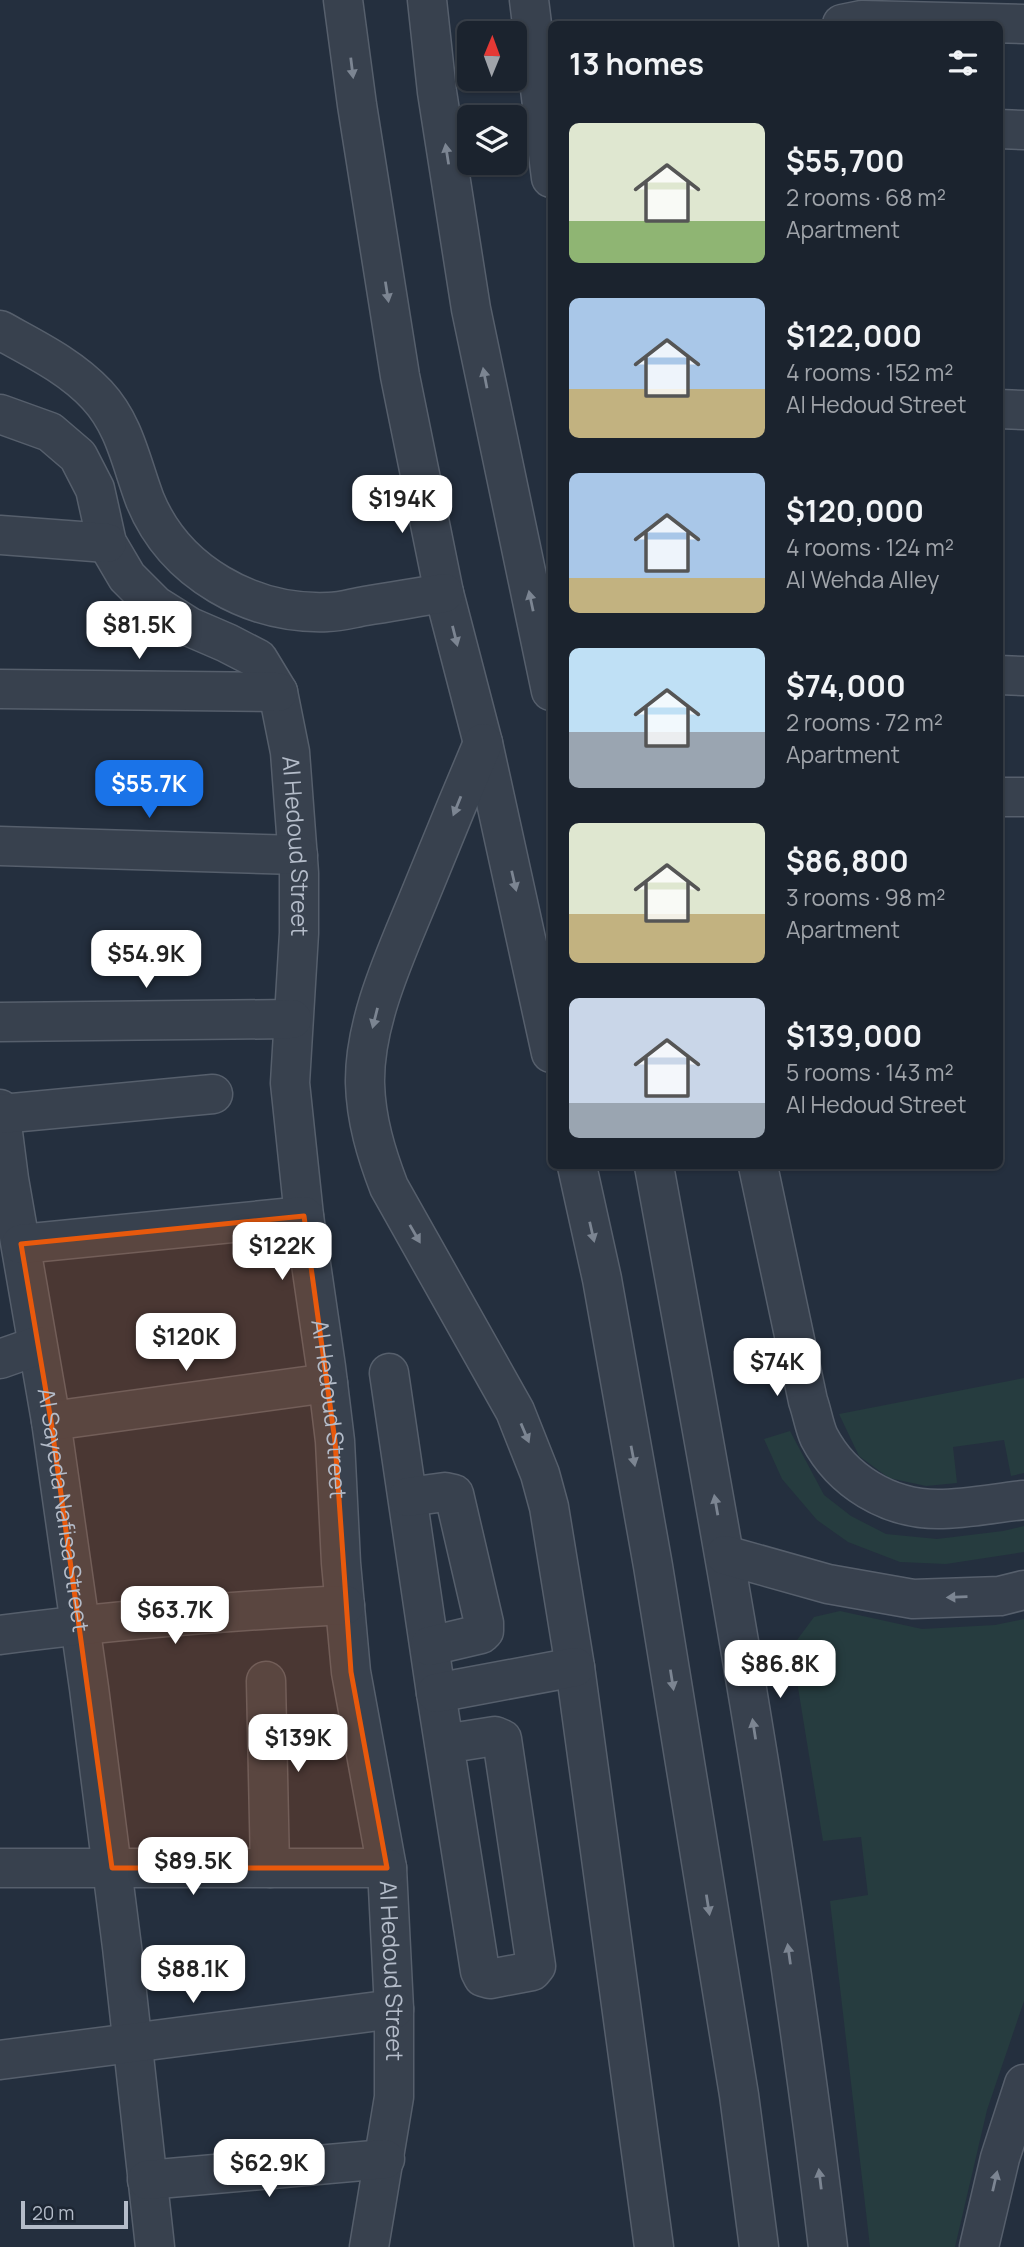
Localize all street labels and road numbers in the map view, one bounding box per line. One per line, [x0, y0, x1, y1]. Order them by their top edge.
street label: Al Hedoud Street [275, 755, 316, 936]
street label: Al Hedoud Street [304, 1317, 355, 1500]
street label: Al Sayeda Nafisa Street [31, 1385, 98, 1634]
street label: Al Hedoud Street [373, 1880, 411, 2061]

